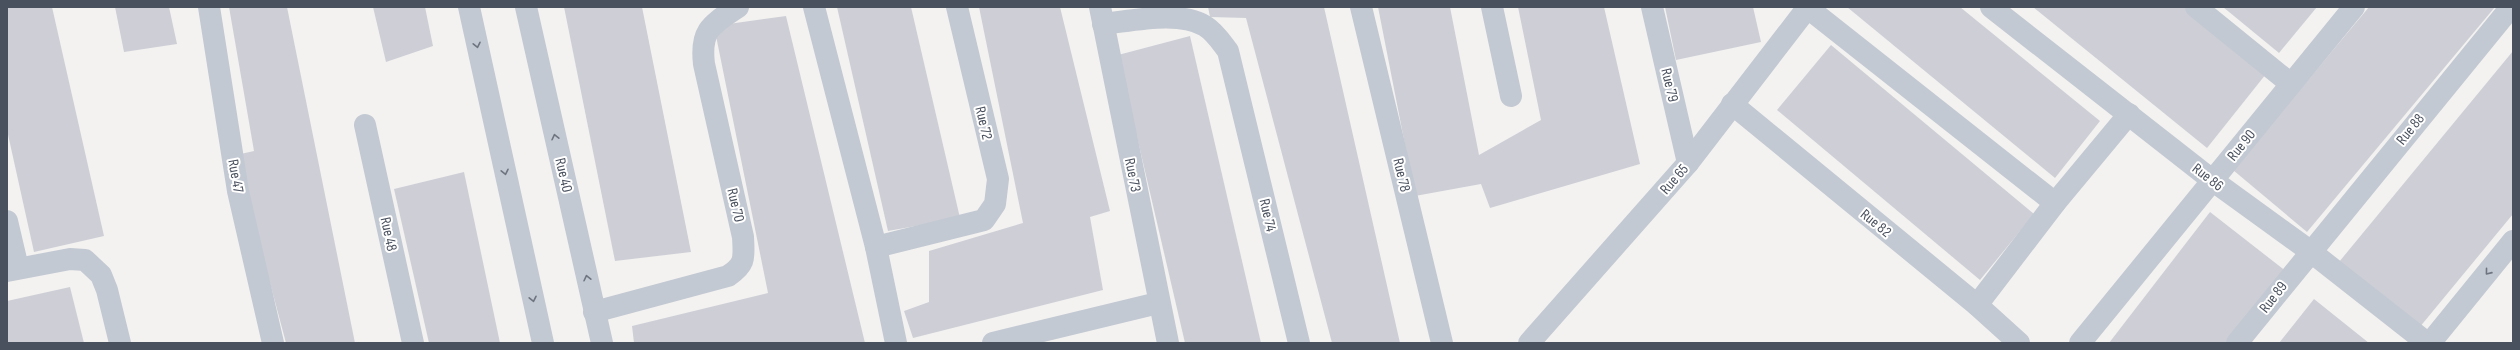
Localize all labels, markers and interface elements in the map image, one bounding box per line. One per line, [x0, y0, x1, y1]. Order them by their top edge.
one-way arrow [473, 42, 481, 48]
street label: Rue 79 [1656, 66, 1683, 104]
street label: Rue 72 [970, 105, 997, 142]
street label: Rue 88 [2392, 110, 2429, 149]
street label: Rue 90 [2223, 126, 2260, 165]
one-way arrow [552, 134, 560, 140]
street label: Rue 40 [550, 156, 577, 194]
street label: Rue 78 [1388, 156, 1415, 194]
street label: Rue 73 [1120, 157, 1145, 194]
street label: Rue 47 [223, 158, 248, 194]
street label: Rue 86 [2188, 159, 2227, 196]
street label: Rue 65 [1656, 160, 1693, 198]
one-way arrow [501, 169, 509, 175]
street label: Rue 70 [722, 186, 749, 224]
street label: Rue 74 [1255, 197, 1280, 233]
street label: Rue 82 [1856, 205, 1895, 242]
street label: Rue 48 [376, 215, 401, 253]
one-way arrow [2486, 267, 2493, 274]
one-way arrow [583, 275, 591, 281]
street label: Rue 89 [2255, 278, 2292, 317]
one-way arrow [529, 296, 537, 302]

